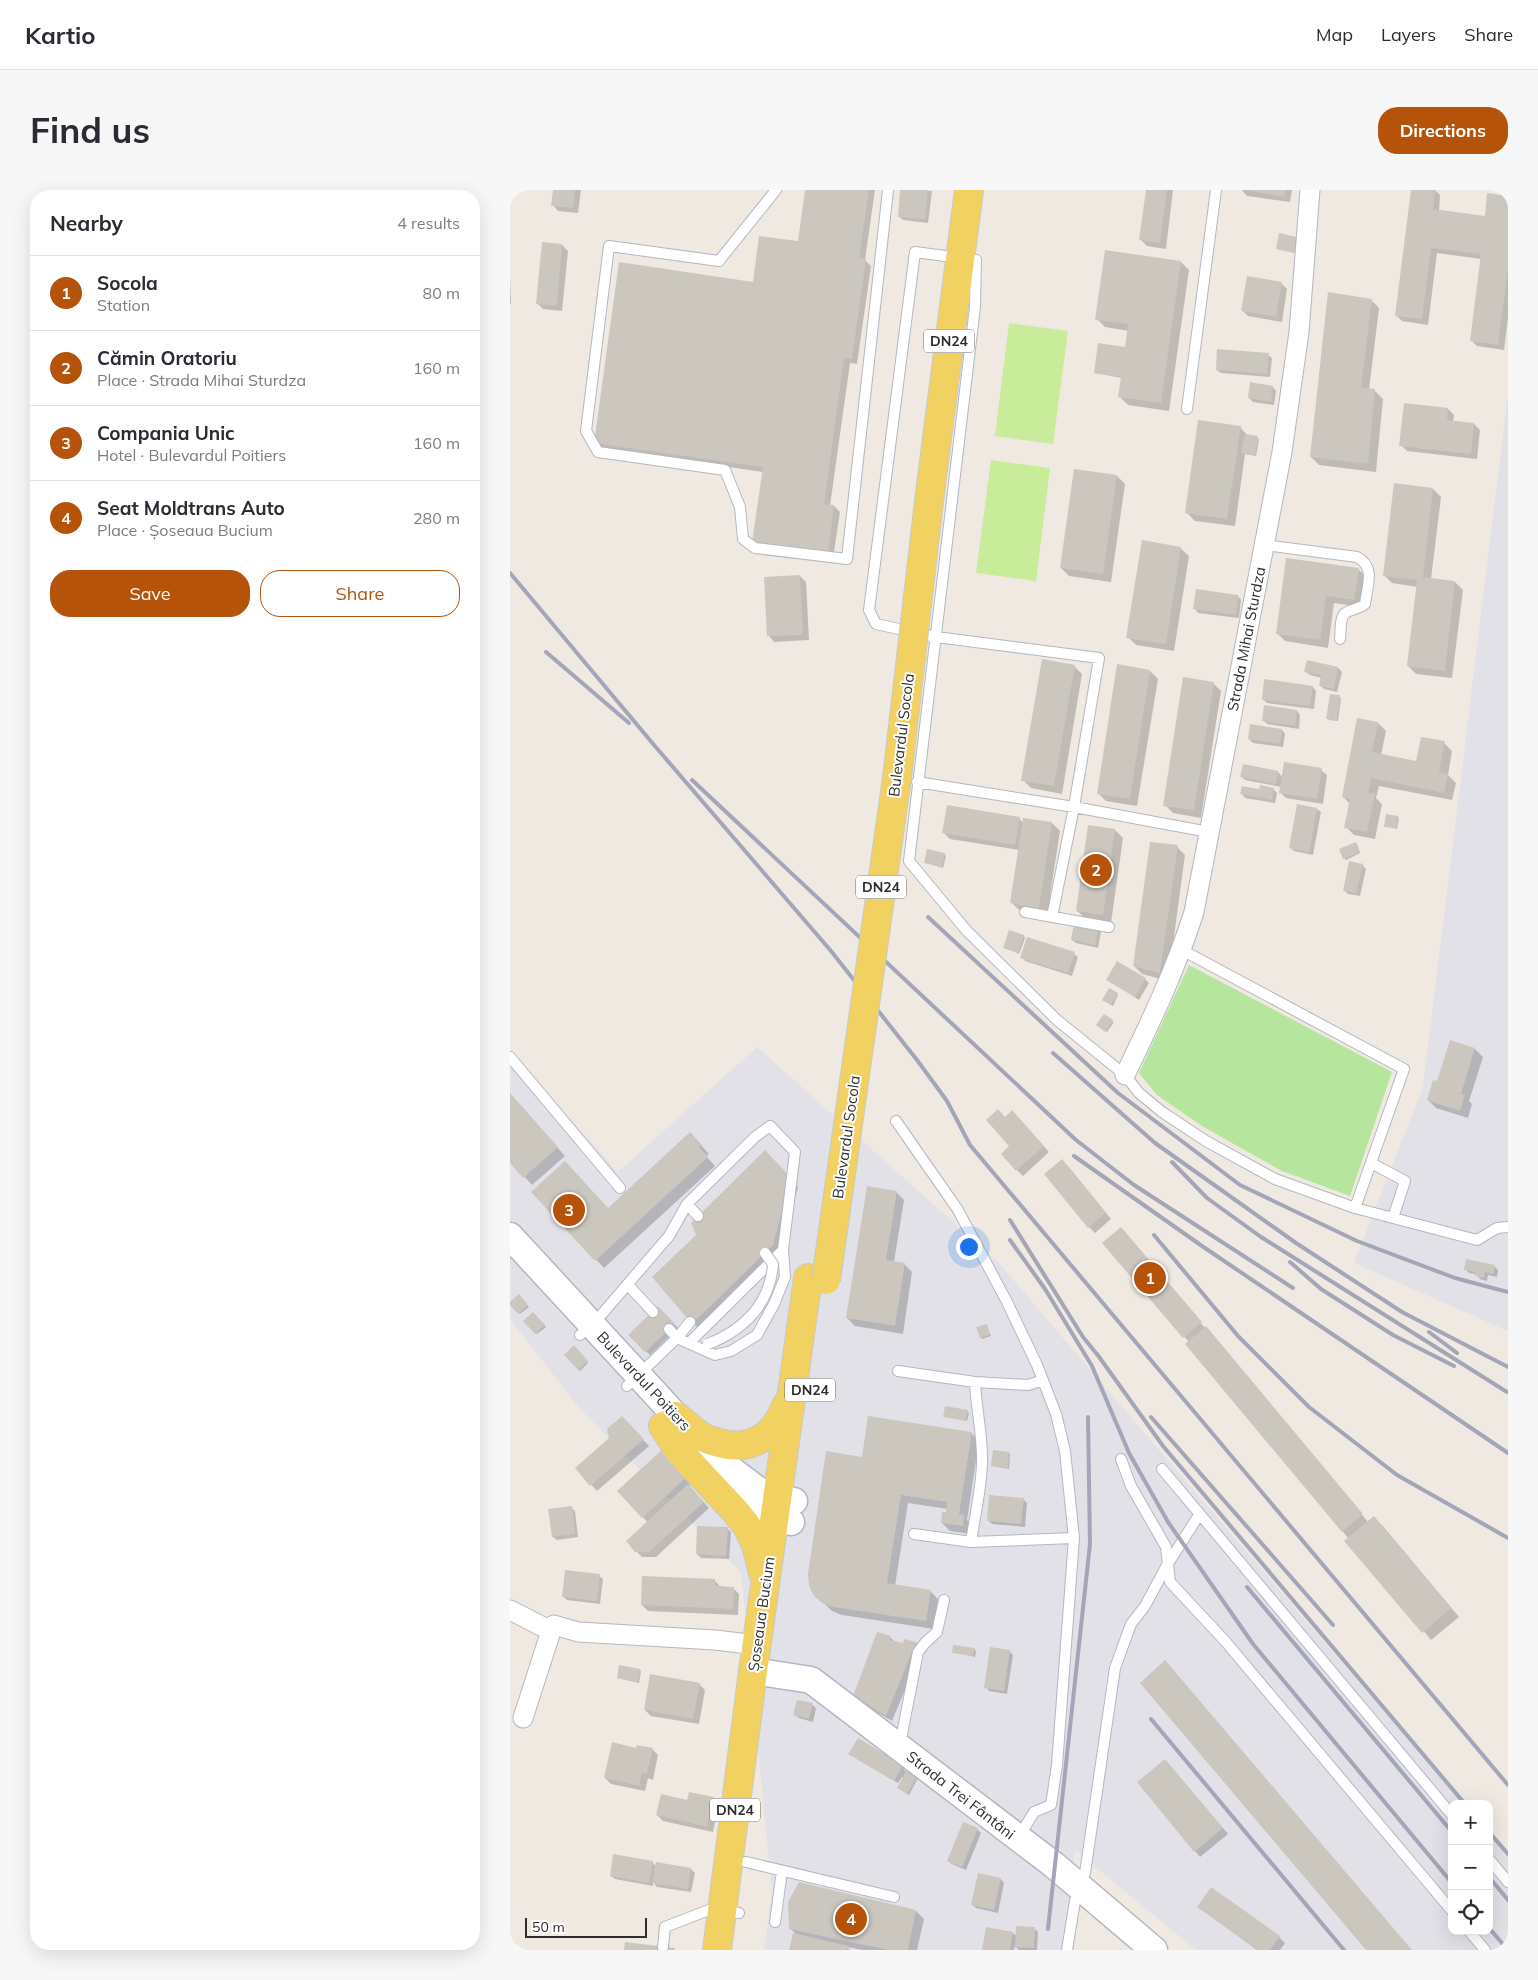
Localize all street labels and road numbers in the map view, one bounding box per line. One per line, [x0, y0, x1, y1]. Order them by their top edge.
road number: DN24 [924, 330, 974, 352]
street label: Strada Mihai Sturdza [1223, 565, 1269, 713]
street label: Bulevardul Socola [884, 672, 918, 798]
road number: DN24 [856, 876, 906, 899]
street label: Bulevardul Socola [828, 1074, 864, 1200]
street label: Bulevardul Poitiers [593, 1327, 695, 1435]
road number: DN24 [785, 1378, 835, 1402]
street label: Șoseaua Bucium [744, 1555, 778, 1673]
street label: Strada Trei Fântâni [903, 1747, 1019, 1843]
road number: DN24 [710, 1798, 760, 1822]

